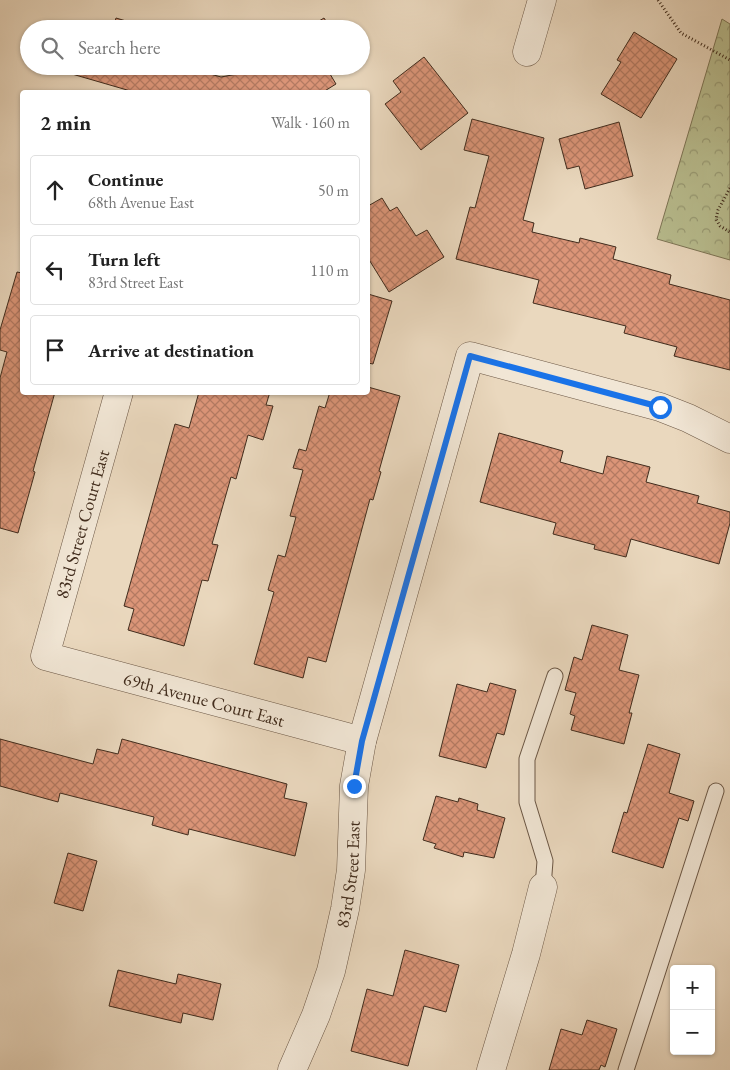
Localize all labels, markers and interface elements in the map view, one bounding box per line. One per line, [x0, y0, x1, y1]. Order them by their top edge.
search box [20, 20, 370, 75]
icon: search [38, 34, 66, 62]
text: Search here [78, 35, 160, 60]
text: 2 min [40, 109, 91, 136]
text: Walk · 160 m [271, 112, 350, 133]
text: Continue [88, 167, 163, 192]
icon: ahead [41, 176, 69, 204]
text: 50 m [318, 180, 349, 201]
text: 68th Avenue East [88, 192, 194, 213]
text: Turn left [88, 247, 160, 272]
icon: left [41, 256, 69, 284]
text: 110 m [310, 260, 349, 281]
text: 83rd Street East [88, 272, 184, 293]
icon: arrive [41, 336, 69, 364]
text: Arrive at destination [88, 338, 254, 363]
route start [649, 396, 672, 419]
street label: 83rd Street Court East [50, 447, 114, 601]
street label: 69th Avenue Court East [121, 666, 288, 731]
route end [343, 775, 366, 798]
street label: 83rd Street East [330, 820, 364, 930]
map controls [670, 965, 715, 1055]
button: + [670, 965, 715, 1010]
button: − [670, 1010, 715, 1055]

